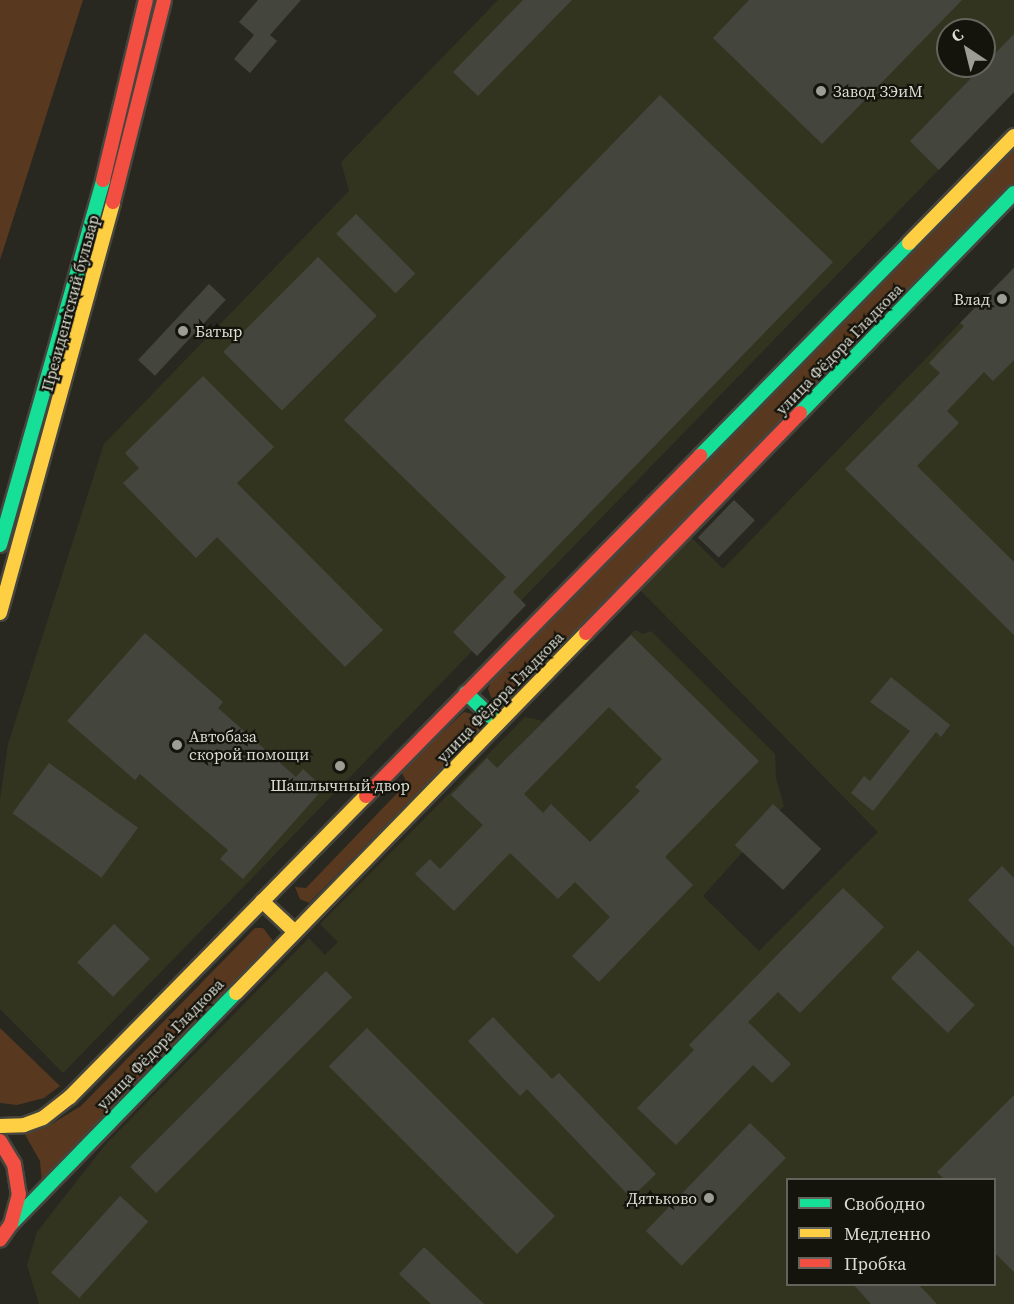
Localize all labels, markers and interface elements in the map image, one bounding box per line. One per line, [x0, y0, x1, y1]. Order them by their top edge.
north arrow [936, 18, 996, 78]
text: С [946, 23, 967, 47]
place label: Завод ЗЭиМ [833, 81, 923, 101]
marker: Завод ЗЭиМ [814, 84, 828, 98]
street label: Президентский бульвар [37, 213, 103, 393]
street label: улица Фёдора Гладкова [771, 279, 907, 419]
place label: Влад [954, 289, 990, 309]
marker: Влад [995, 292, 1009, 306]
place label: Батыр [195, 321, 242, 341]
marker: Батыр [176, 324, 190, 338]
street label: улица Фёдора Гладкова [432, 627, 568, 767]
place label: Автобаза скорой помощи [189, 726, 309, 764]
marker: Автобаза скорой помощи [170, 738, 184, 752]
marker: Шашлычный двор [333, 759, 347, 773]
place label: Шашлычный двор [270, 775, 410, 795]
street label: улица Фёдора Гладкова [92, 974, 228, 1114]
legend [786, 1178, 996, 1286]
place label: Дятьково [627, 1188, 697, 1208]
marker: Дятьково [702, 1191, 716, 1205]
text: Свободно [844, 1191, 925, 1216]
text: Медленно [844, 1221, 931, 1246]
text: Пробка [844, 1251, 906, 1276]

